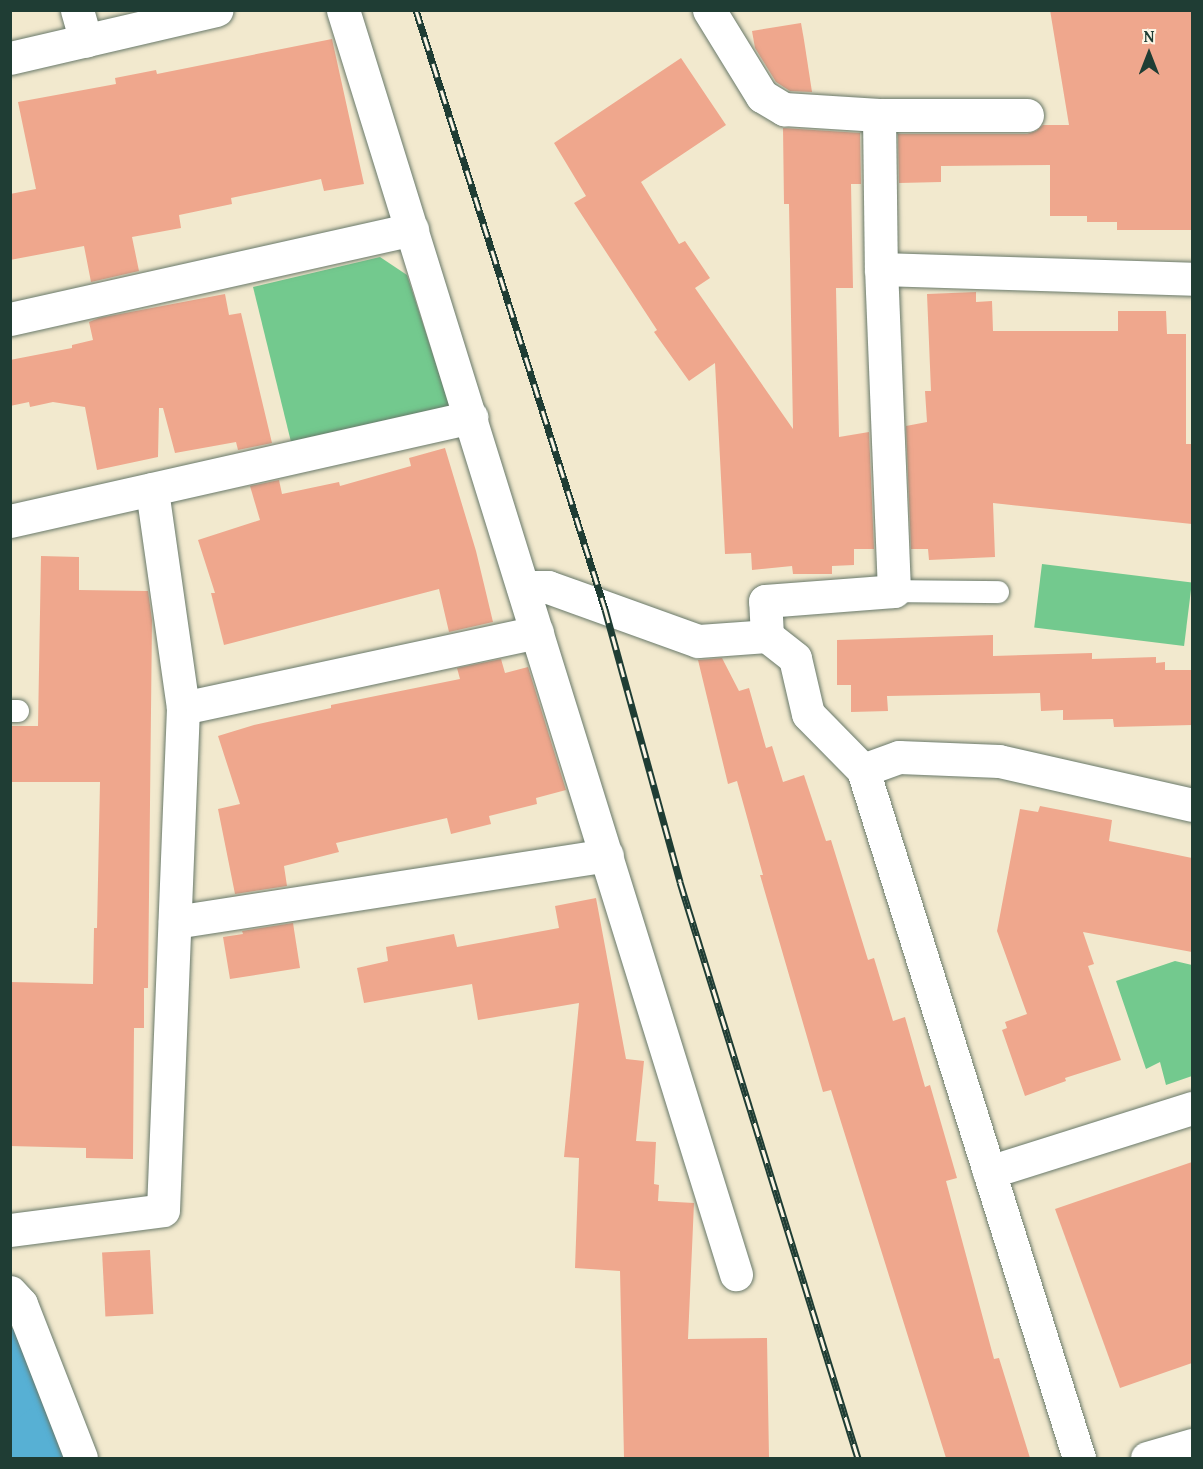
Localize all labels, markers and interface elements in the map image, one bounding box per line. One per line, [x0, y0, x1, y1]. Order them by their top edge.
north arrow [1119, 24, 1179, 84]
text: N [1144, 24, 1154, 48]

